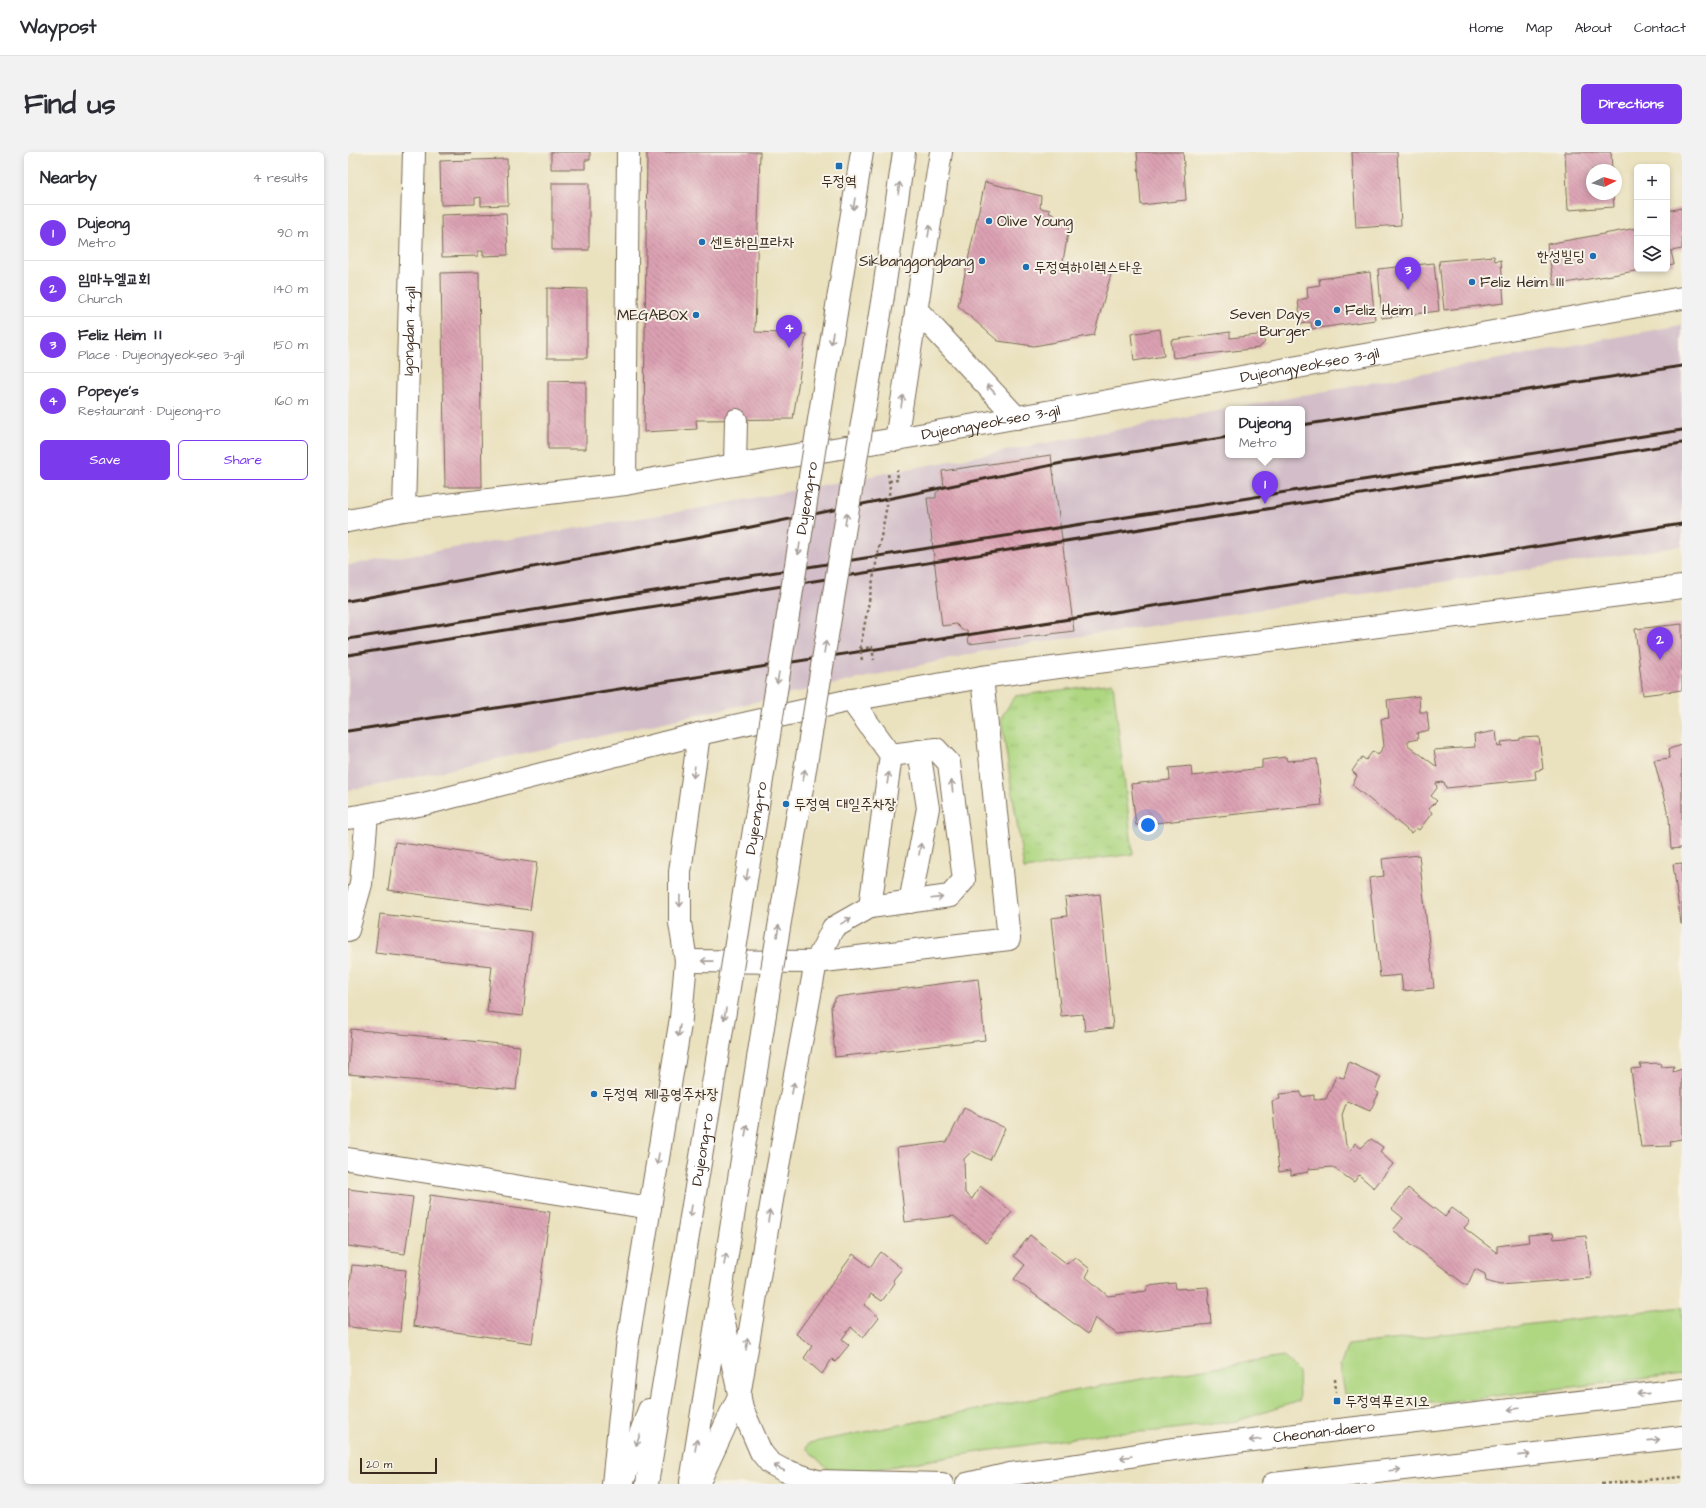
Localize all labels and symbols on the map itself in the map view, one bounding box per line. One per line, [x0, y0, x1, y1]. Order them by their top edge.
marker: 두정역 [834, 161, 844, 171]
north arrow [1586, 164, 1622, 200]
place label: 두정역 [821, 171, 857, 192]
one-way arrow [895, 182, 903, 195]
one-way arrow [849, 197, 857, 210]
place label: Olive Young [997, 211, 1073, 233]
marker: Olive Young [984, 216, 994, 226]
one-way arrow [925, 225, 933, 238]
place label: 센트하임프라자 [710, 232, 795, 253]
marker: 센트하임프라자 [697, 237, 707, 247]
place label: 한성빌딩 [1537, 246, 1585, 267]
place label: Sikbanggongbang [859, 251, 974, 273]
marker: 한성빌딩 [1588, 251, 1598, 261]
marker: Sikbanggongbang [977, 256, 987, 266]
place label: 두정역하이렉스타운 [1034, 257, 1143, 278]
pin: 3 [1395, 257, 1421, 290]
marker: 두정역하이렉스타운 [1021, 262, 1031, 272]
place label: Feliz Heim Ⅲ [1480, 272, 1566, 293]
marker: Feliz Heim Ⅲ [1467, 277, 1477, 287]
street label: 1gongdan 4-gil [397, 286, 422, 376]
place label: Feliz Heim Ⅰ [1345, 300, 1431, 321]
place label: Seven Days Burger [1230, 304, 1310, 343]
place label: MEGABOX [617, 305, 688, 326]
marker: Feliz Heim Ⅰ [1332, 305, 1342, 315]
marker: MEGABOX [691, 310, 701, 320]
pin: 4 [776, 315, 802, 348]
marker: Seven Days Burger [1313, 318, 1323, 328]
one-way arrow [828, 331, 836, 344]
street label: Dujeongyeokseo 3-gil [1239, 342, 1381, 388]
one-way arrow [986, 384, 996, 394]
one-way arrow [898, 395, 906, 408]
street label: Dujeongyeokseo 3-gil [920, 399, 1062, 445]
street label: Dujeong-ro [791, 460, 823, 536]
pin: 1 [1252, 471, 1278, 504]
one-way arrow [843, 513, 851, 526]
one-way arrow [795, 543, 803, 556]
pin: 2 [1647, 627, 1673, 660]
one-way arrow [821, 641, 829, 654]
one-way arrow [774, 671, 782, 684]
one-way arrow [690, 765, 698, 778]
one-way arrow [800, 769, 808, 782]
one-way arrow [884, 772, 892, 785]
street label: Dujeong-ro [740, 780, 772, 856]
one-way arrow [948, 780, 956, 793]
place label: 두정역 대일주차장 [794, 794, 897, 815]
marker: 두정역 대일주차장 [781, 799, 791, 809]
your location [1138, 815, 1158, 835]
one-way arrow [916, 843, 924, 856]
one-way arrow [743, 868, 751, 881]
one-way arrow [676, 894, 684, 907]
one-way arrow [930, 894, 943, 902]
one-way arrow [840, 916, 852, 924]
one-way arrow [775, 925, 783, 938]
one-way arrow [701, 957, 714, 965]
one-way arrow [721, 1007, 729, 1020]
one-way arrow [675, 1024, 683, 1037]
one-way arrow [789, 1082, 797, 1095]
place label: 두정역 제1공영주차장 [602, 1084, 719, 1105]
marker: 두정역 제1공영주차장 [589, 1089, 599, 1099]
street label: Dujeong-ro [686, 1111, 719, 1187]
one-way arrow [742, 1125, 750, 1138]
one-way arrow [654, 1152, 662, 1165]
one-way arrow [687, 1204, 695, 1217]
one-way arrow [766, 1210, 774, 1223]
one-way arrow [721, 1253, 729, 1266]
one-way arrow [744, 1338, 752, 1351]
one-way arrow [1637, 1390, 1650, 1398]
place label: 두정역푸르지오 [1345, 1391, 1430, 1412]
marker: 두정역푸르지오 [1332, 1396, 1342, 1406]
one-way arrow [1508, 1405, 1521, 1413]
street label: Cheonan-daero [1272, 1415, 1376, 1448]
one-way arrow [634, 1433, 642, 1445]
one-way arrow [1249, 1436, 1262, 1443]
one-way arrow [1647, 1437, 1660, 1444]
one-way arrow [692, 1439, 700, 1452]
one-way arrow [1517, 1451, 1530, 1459]
one-way arrow [1120, 1453, 1133, 1461]
scale bar [360, 1456, 437, 1475]
one-way arrow [773, 1464, 785, 1471]
one-way arrow [1388, 1466, 1401, 1474]

